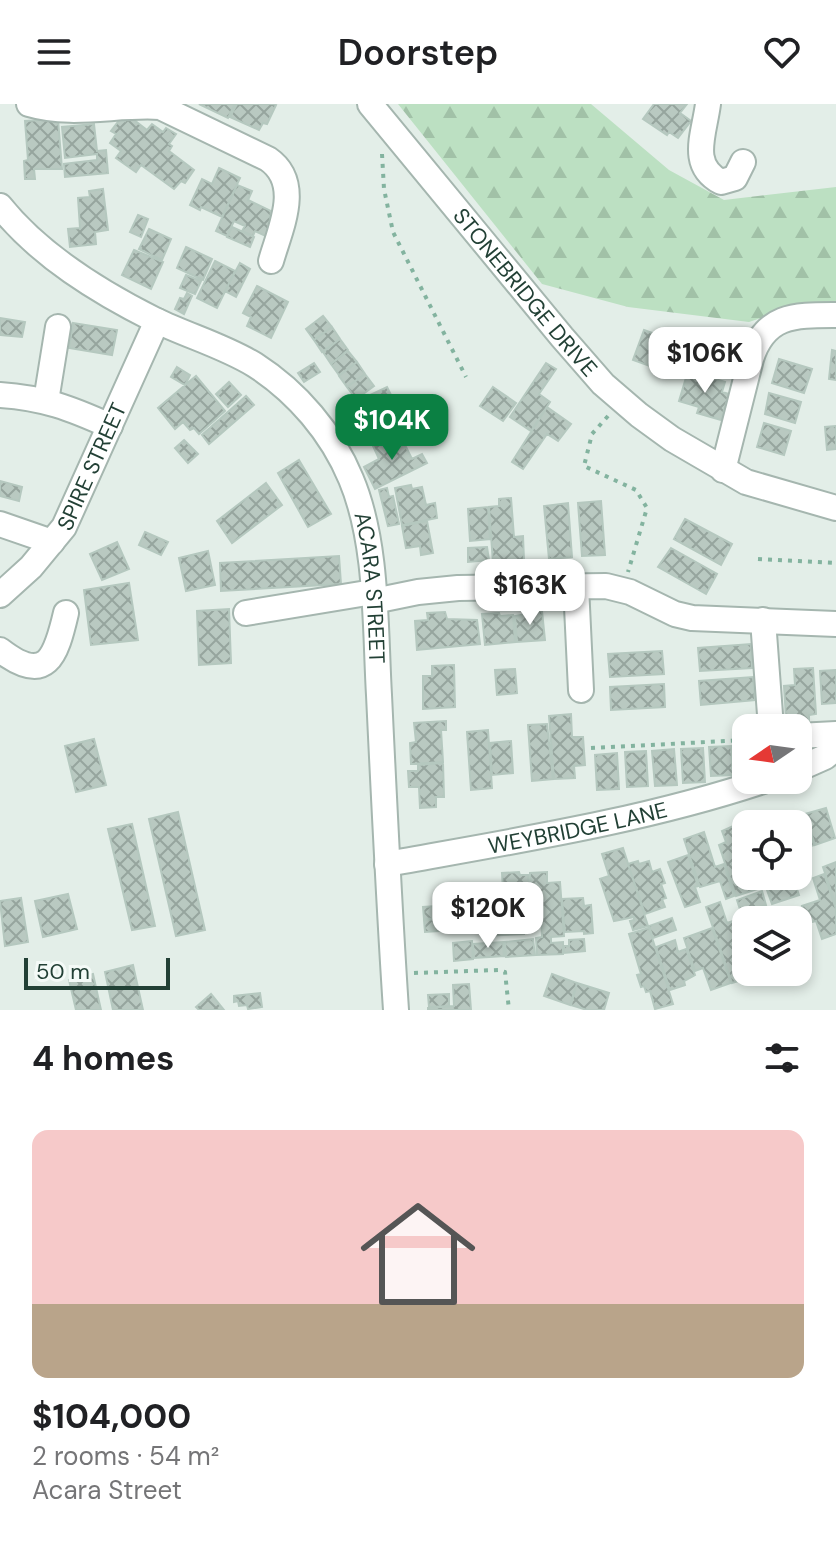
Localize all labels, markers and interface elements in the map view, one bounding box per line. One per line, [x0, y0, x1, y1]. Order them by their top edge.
text: Doorstep [338, 29, 498, 76]
icon: menu [32, 30, 76, 74]
icon: heart [760, 30, 804, 74]
street label: STONEBRIDGE DRIVE [447, 202, 604, 383]
pin: $106K [649, 327, 761, 395]
text: $106K [667, 336, 743, 370]
pin: $104K [336, 394, 448, 462]
street label: SPIRE STREET [50, 398, 133, 535]
text: $104K [353, 403, 431, 437]
street label: ACARA STREET [348, 509, 392, 664]
pin: $163K [474, 559, 586, 627]
text: $163K [493, 568, 567, 602]
north arrow [732, 714, 812, 794]
map controls [732, 714, 812, 986]
street label: WEYBRIDGE LANE [486, 795, 670, 861]
button: locate [732, 810, 812, 890]
pin: $120K [432, 882, 544, 950]
text: $120K [450, 891, 526, 925]
button: layers [732, 906, 812, 986]
scale bar [24, 954, 170, 990]
text: 50 m [36, 957, 90, 986]
text: 4 homes [32, 1036, 174, 1081]
icon: filters [760, 1036, 804, 1080]
icon: home [346, 1182, 490, 1326]
text: $104,000 [32, 1394, 191, 1439]
text: 2 rooms · 54 m² [32, 1439, 219, 1473]
text: Acara Street [32, 1473, 182, 1507]

